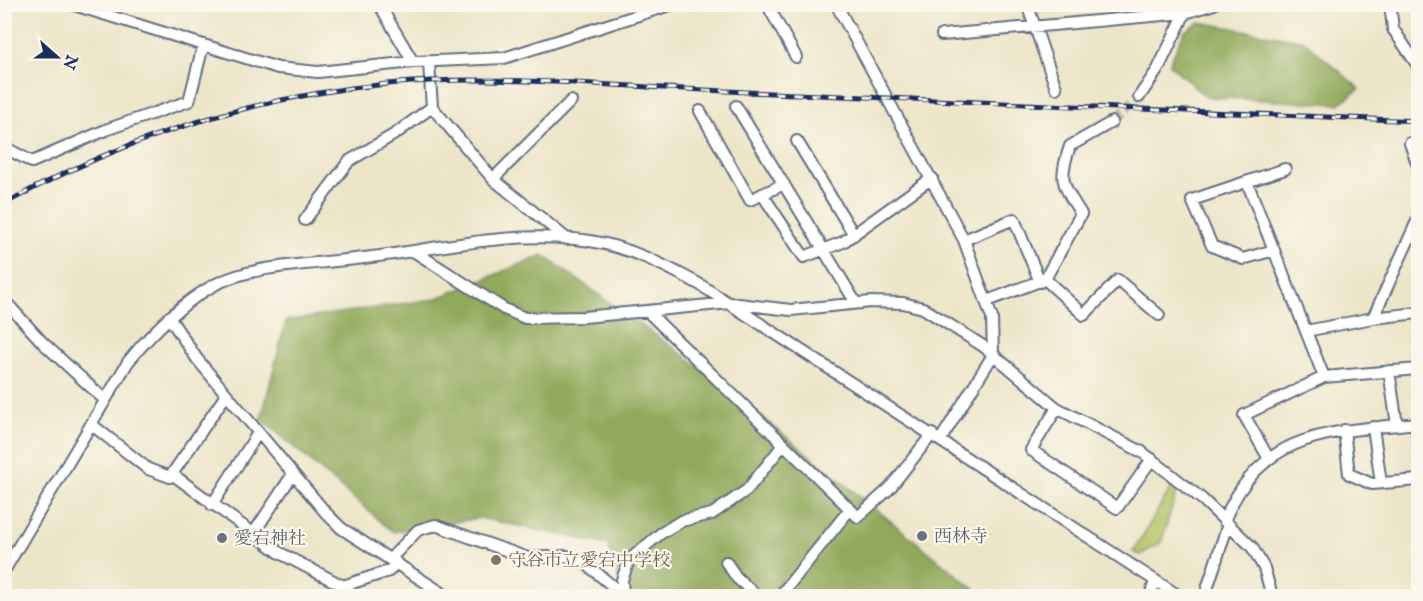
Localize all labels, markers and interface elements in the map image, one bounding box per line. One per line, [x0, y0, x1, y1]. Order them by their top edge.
north arrow [27, 27, 87, 87]
text: N [57, 51, 81, 72]
place label: 西林寺 [934, 526, 988, 549]
place label: 愛宕神社 [234, 528, 306, 551]
marker: 西林寺 [915, 529, 929, 543]
marker: 愛宕神社 [215, 531, 229, 545]
place label: 守谷市立愛宕中学校 [508, 550, 670, 573]
marker: 守谷市立愛宕中学校 [489, 553, 503, 567]

